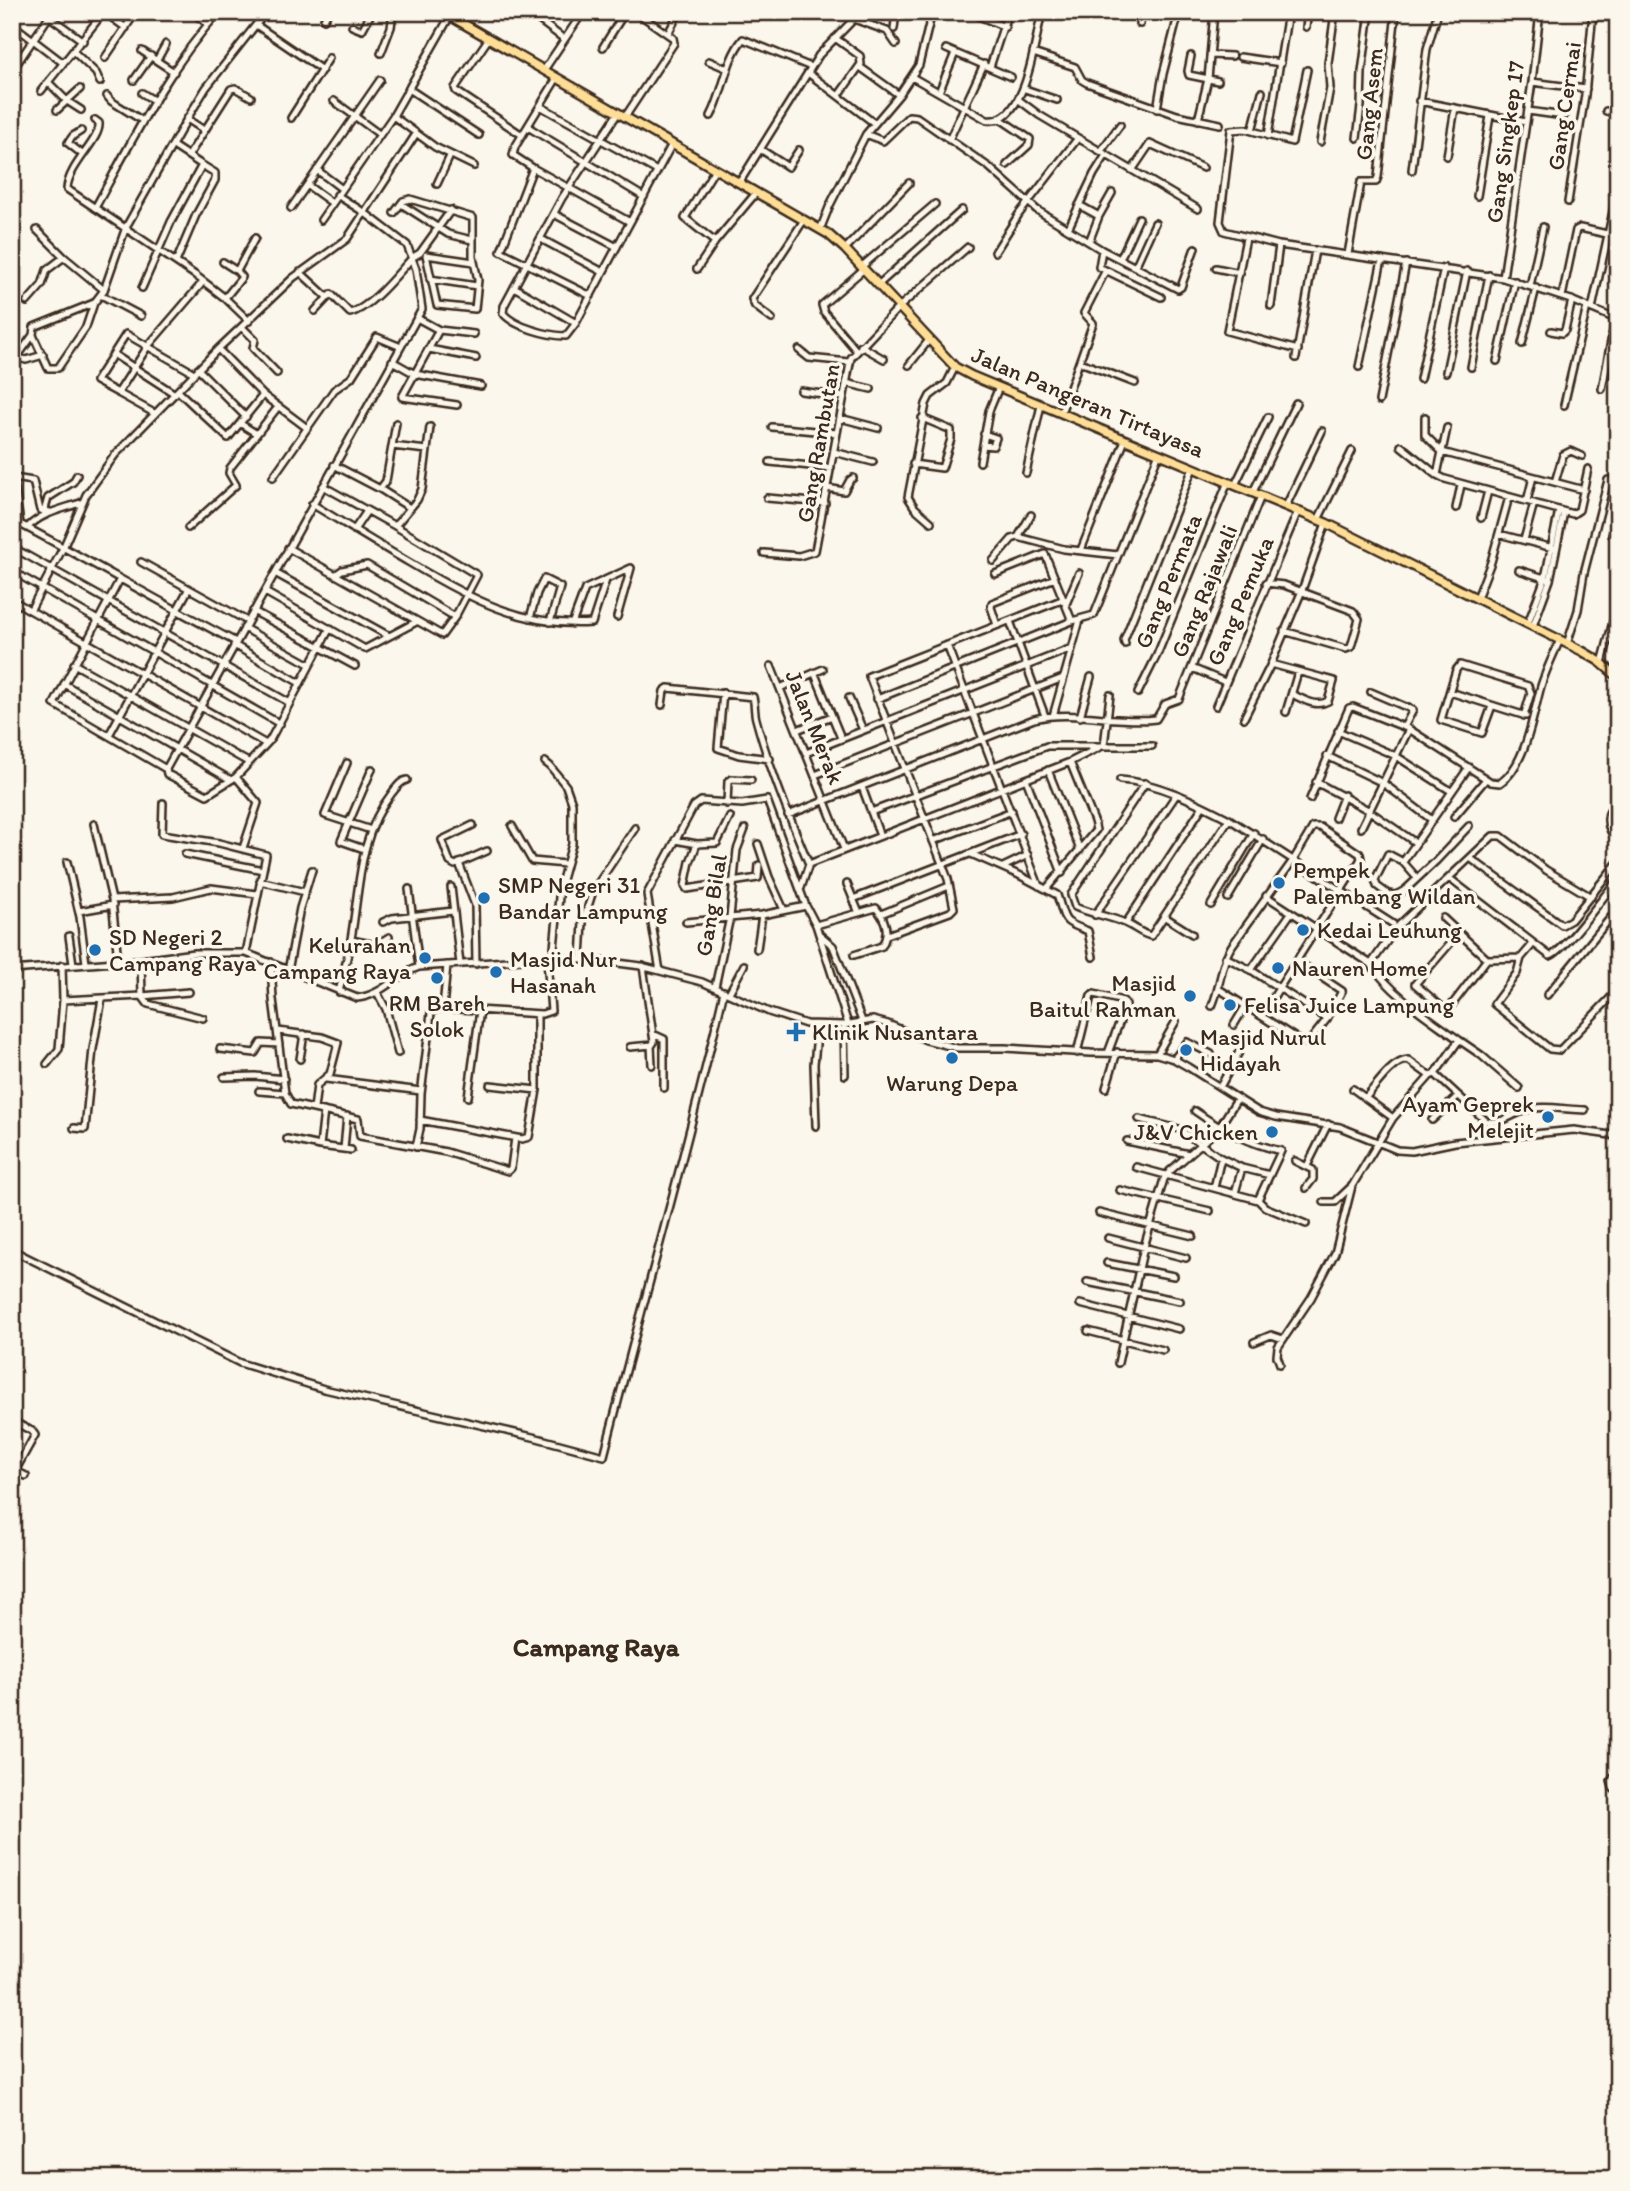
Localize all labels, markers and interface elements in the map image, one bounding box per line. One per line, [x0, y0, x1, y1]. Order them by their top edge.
street label: Gang Cermai [1541, 40, 1587, 172]
street label: Gang Asem [1349, 46, 1389, 162]
street label: Gang Singkep 17 [1480, 59, 1530, 225]
street label: Jalan Pangeran Tirtayasa [968, 340, 1209, 464]
street label: Gang Rambutan [790, 361, 846, 525]
street label: Gang Permata [1128, 510, 1208, 652]
street label: Gang Rajawali [1165, 520, 1243, 662]
street label: Gang Pemuka [1200, 532, 1280, 670]
street label: Jalan Merak [779, 666, 851, 788]
street label: Gang Bilal [689, 851, 733, 958]
place label: Pempek Palembang Wildan [1293, 856, 1475, 910]
place label: SMP Negeri 31 Bandar Lampung [498, 871, 668, 925]
marker: Pempek Palembang Wildan [1271, 875, 1287, 891]
marker: SMP Negeri 31 Bandar Lampung [476, 890, 492, 906]
place label: Kedai Leuhung [1317, 916, 1462, 944]
marker: Kedai Leuhung [1295, 922, 1311, 938]
place label: SD Negeri 2 Campang Raya [109, 923, 256, 977]
place label: Kelurahan Campang Raya [264, 931, 411, 985]
marker: SD Negeri 2 Campang Raya [87, 942, 103, 958]
place label: Masjid Nur Hasanah [510, 945, 617, 999]
marker: Kelurahan Campang Raya [417, 950, 433, 966]
place label: Nauren Home [1292, 954, 1428, 982]
marker: Nauren Home [1270, 960, 1286, 976]
marker: Masjid Nur Hasanah [488, 964, 504, 980]
place label: Masjid Baitul Rahman [1029, 969, 1176, 1023]
marker: RM Bareh Solok [429, 970, 445, 986]
marker: Masjid Baitul Rahman [1182, 988, 1198, 1004]
place label: RM Bareh Solok [389, 989, 485, 1043]
place label: Felisa Juice Lampung [1244, 991, 1454, 1019]
marker: Felisa Juice Lampung [1222, 997, 1238, 1013]
place label: Klinik Nusantara [812, 1018, 978, 1046]
marker: Klinik Nusantara [786, 1022, 806, 1042]
place label: Masjid Nurul Hidayah [1200, 1023, 1327, 1077]
marker: Masjid Nurul Hidayah [1178, 1042, 1194, 1058]
marker: Warung Depa [944, 1050, 960, 1066]
place label: Warung Depa [886, 1069, 1018, 1097]
place label: Ayam Geprek Melejit [1402, 1090, 1534, 1144]
marker: Ayam Geprek Melejit [1540, 1109, 1556, 1125]
place label: J&V Chicken [1134, 1118, 1258, 1146]
marker: J&V Chicken [1264, 1124, 1280, 1140]
district label: Campang Raya [513, 1631, 680, 1663]

